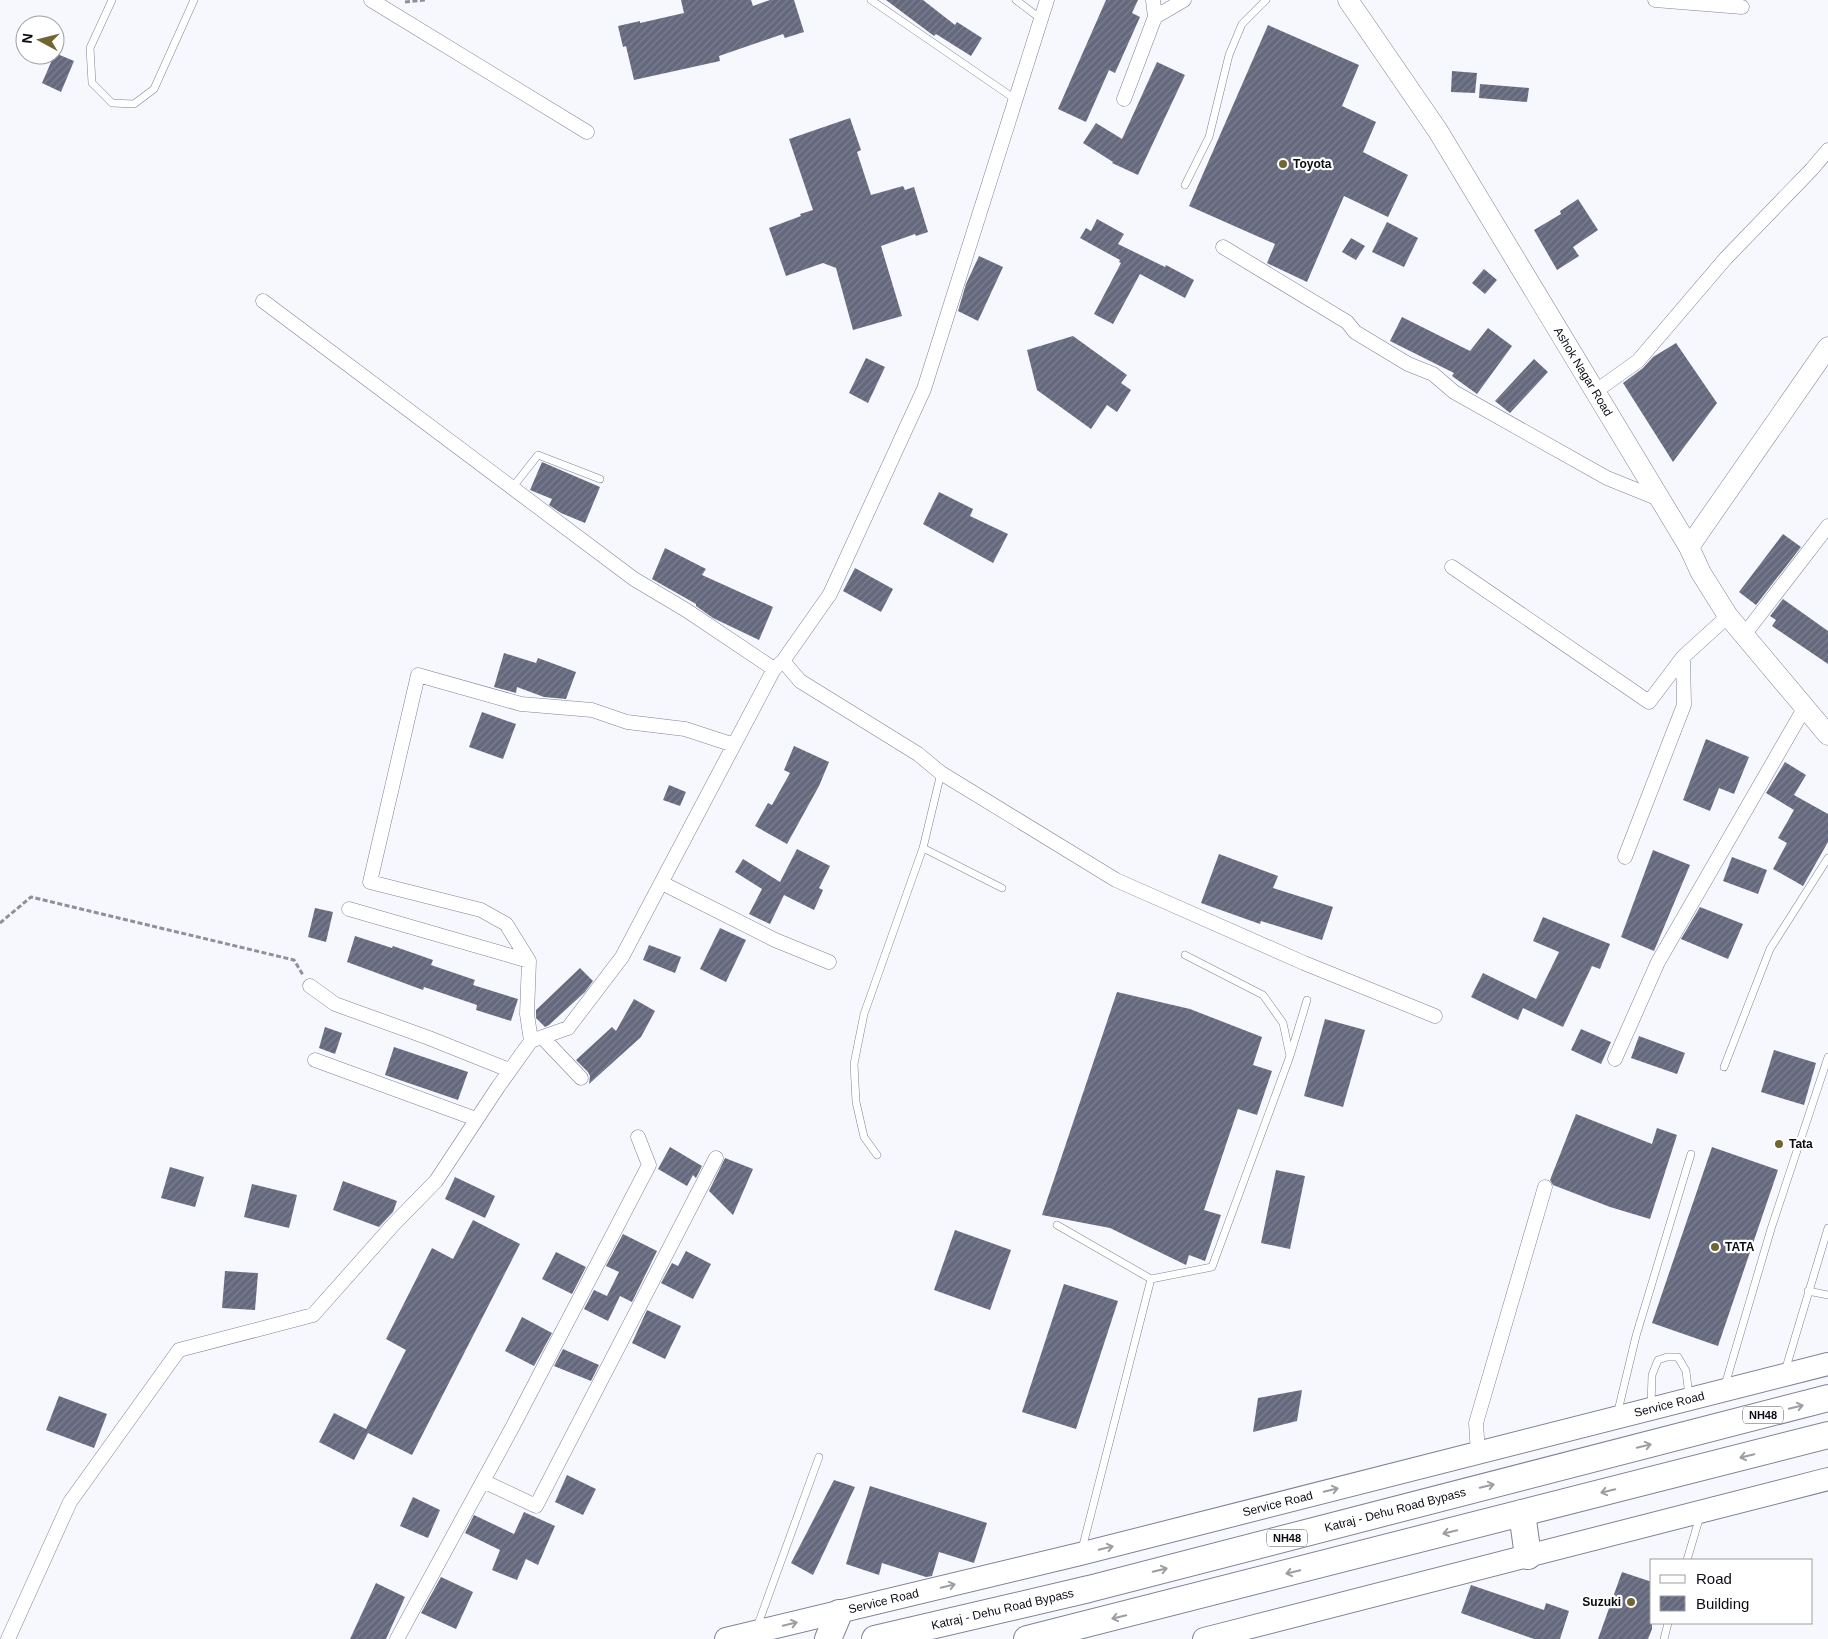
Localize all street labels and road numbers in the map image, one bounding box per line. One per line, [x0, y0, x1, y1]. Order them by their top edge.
street label: Ashok Nagar Road [1551, 325, 1615, 419]
street label: Service Road [1633, 1389, 1706, 1420]
road number: NH48 [1743, 1406, 1783, 1424]
street label: Katraj - Dehu Road Bypass [1323, 1485, 1467, 1535]
street label: Service Road [1241, 1488, 1314, 1519]
road number: NH48 [1267, 1530, 1307, 1546]
street label: Service Road [847, 1586, 920, 1616]
street label: Katraj - Dehu Road Bypass [930, 1586, 1075, 1633]

